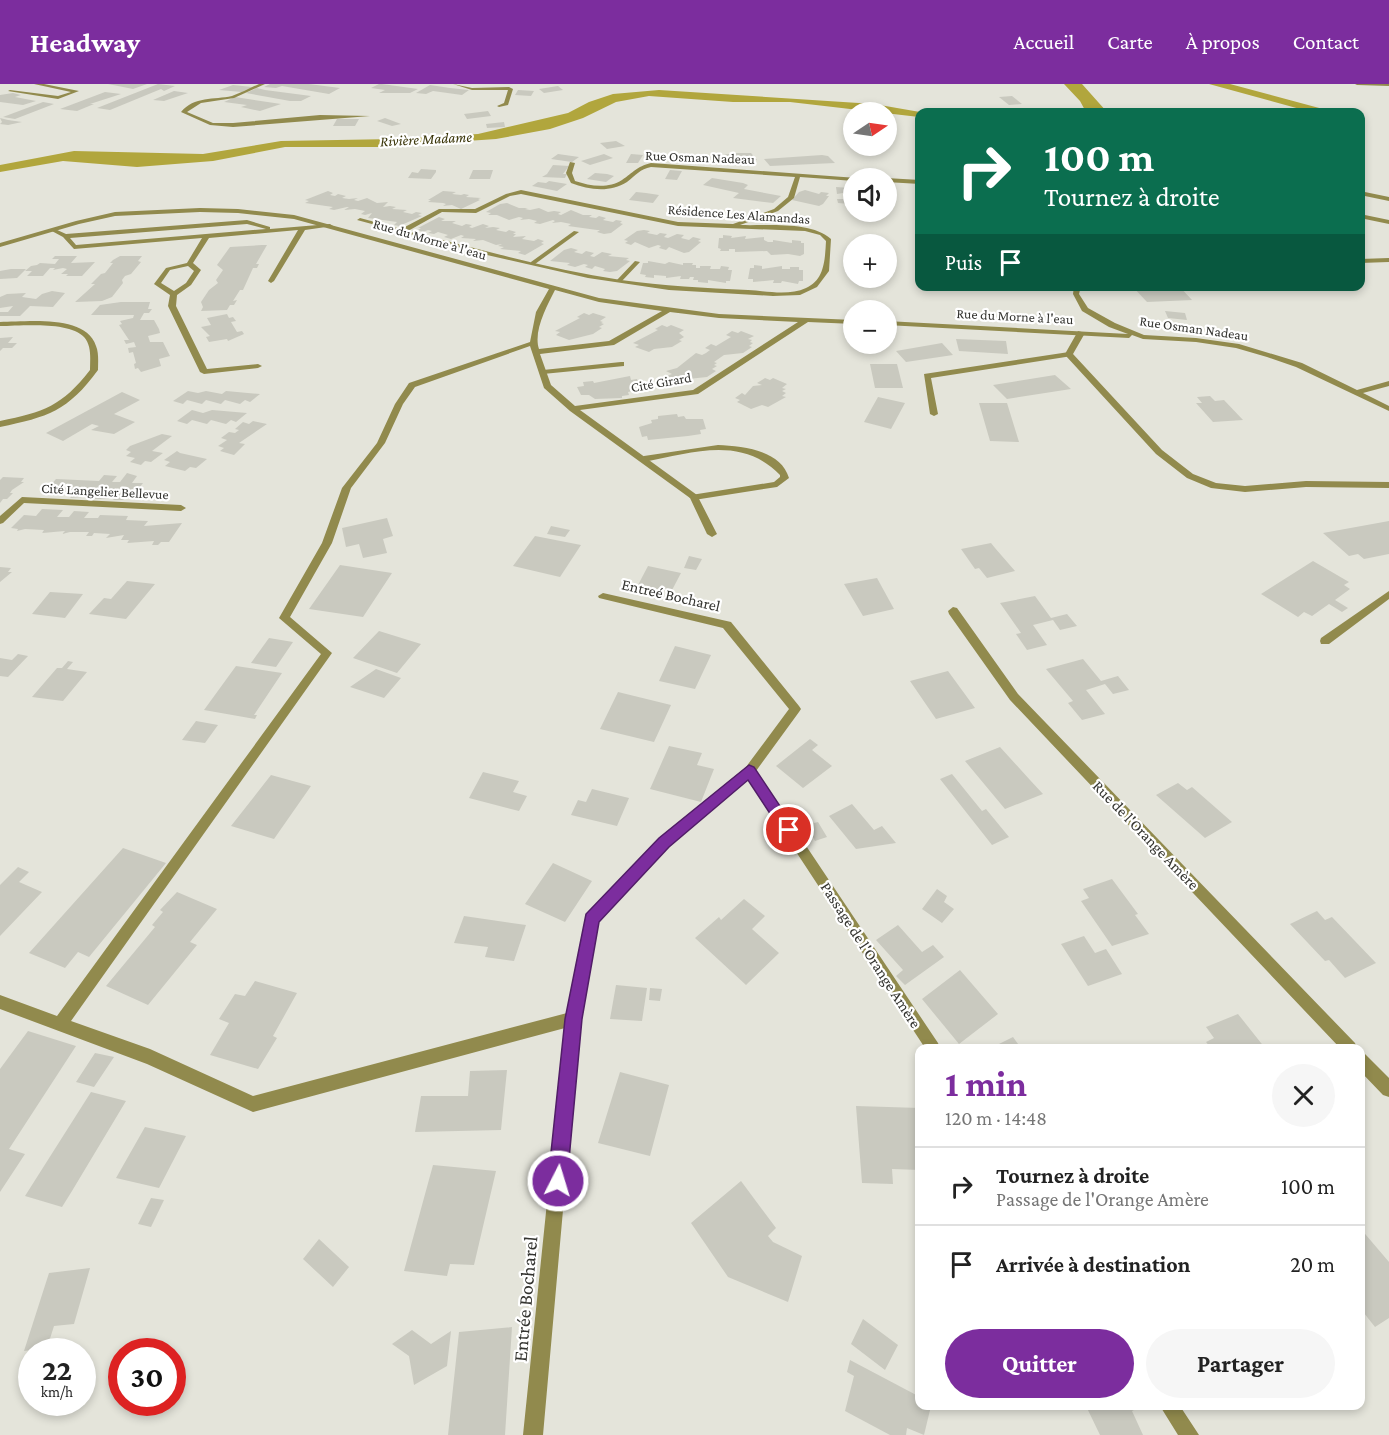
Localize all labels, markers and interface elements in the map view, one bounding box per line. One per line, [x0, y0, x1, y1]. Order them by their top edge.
text: Headway [30, 27, 140, 58]
text: Accueil [1014, 30, 1074, 54]
text: Carte [1107, 30, 1153, 54]
text: À propos [1186, 30, 1260, 54]
text: Contact [1293, 30, 1359, 54]
north arrow [843, 102, 897, 156]
map controls [843, 102, 897, 354]
water label: Rivière Madame [380, 129, 473, 149]
icon: right [945, 132, 1023, 210]
text: 100 m [1044, 133, 1154, 180]
street label: Rue Osman Nadeau [645, 147, 756, 167]
button: sound [843, 168, 897, 222]
text: Tournez à droite [1044, 182, 1220, 212]
street label: Résidence Les Alamandas [667, 201, 811, 227]
street label: Rue du Morne à l'eau [372, 215, 489, 263]
button: + [843, 234, 897, 288]
icon: arrive [994, 246, 1027, 279]
text: Puis [945, 250, 982, 275]
button: − [843, 300, 897, 354]
street label: Rue du Morne à l'eau [956, 305, 1074, 327]
street label: Rue Osman Nadeau [1139, 312, 1250, 344]
street label: Cité Girard [630, 369, 693, 395]
street label: Cité Langelier Bellevue [41, 480, 169, 502]
street label: Entreé Bocharel [620, 575, 722, 615]
street label: Rue de l'Orange Amère [1089, 777, 1202, 894]
pin [763, 804, 814, 855]
icon: arrive [772, 813, 805, 846]
street label: Passage de l'Orange Amère [817, 879, 925, 1032]
text: 1 min [945, 1064, 1027, 1104]
button: close [1272, 1064, 1335, 1127]
text: 120 m · 14:48 [945, 1107, 1047, 1129]
position arrow [526, 1149, 590, 1213]
text: Tournez à droite [996, 1163, 1149, 1188]
icon: right [945, 1170, 978, 1203]
text: 100 m [1281, 1174, 1335, 1199]
text: Passage de l'Orange Amère [996, 1188, 1209, 1210]
street label: Entrée Bocharel [509, 1235, 541, 1363]
icon: arrive [945, 1248, 978, 1281]
text: Arrivée à destination [996, 1252, 1190, 1277]
text: 20 m [1290, 1252, 1335, 1277]
button: Quitter [945, 1329, 1134, 1398]
button: Partager [1146, 1329, 1335, 1398]
speed limit sign: 30 [108, 1338, 186, 1416]
text: 22 [42, 1353, 72, 1386]
text: km/h [41, 1384, 73, 1400]

